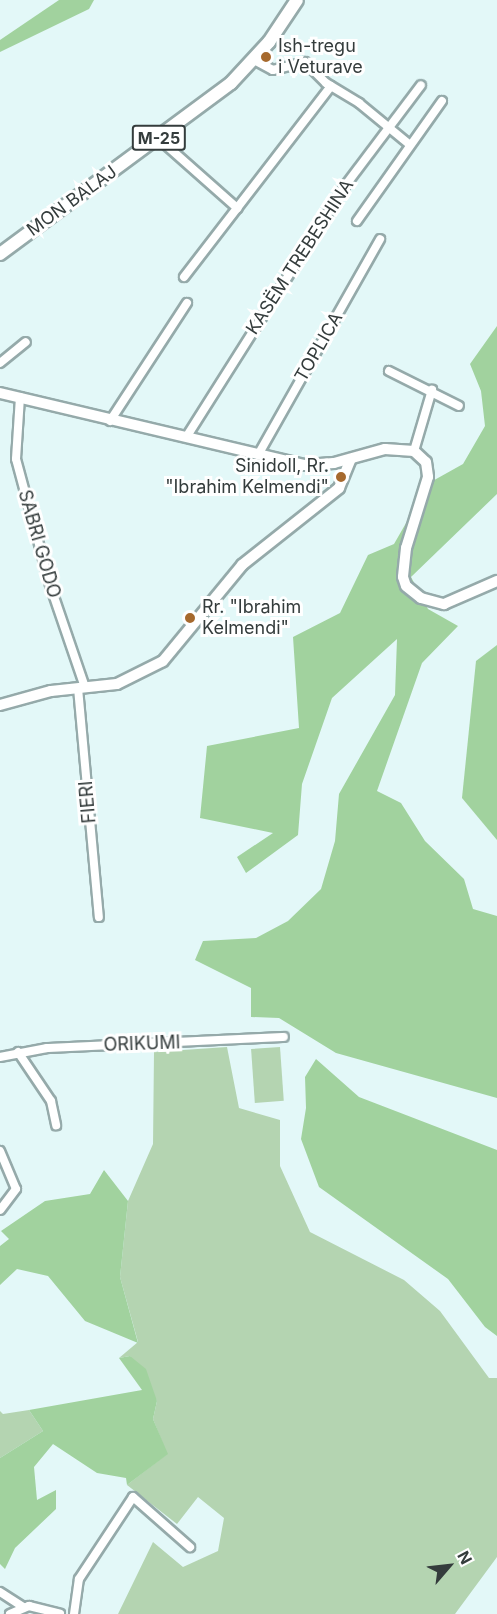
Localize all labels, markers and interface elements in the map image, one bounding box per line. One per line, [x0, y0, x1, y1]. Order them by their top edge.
place label: Ish-tregu i Veturave [278, 36, 363, 78]
marker: Ish-tregu i Veturave [259, 50, 273, 64]
road number: M-25 [130, 125, 188, 151]
street label: MON BALAJ [23, 161, 121, 241]
street label: KASËM TREBESHINA [242, 175, 358, 339]
street label: TOPLICA [291, 308, 347, 386]
place label: Sinidoll, Rr. "Ibrahim Kelmendi" [165, 456, 329, 498]
marker: Sinidoll, Rr. "Ibrahim Kelmendi" [334, 470, 348, 484]
street label: SABRI GODO [13, 488, 65, 600]
place label: Rr. "Ibrahim Kelmendi" [202, 597, 301, 640]
marker: Rr. "Ibrahim Kelmendi" [183, 611, 197, 625]
street label: FIERI [75, 780, 101, 824]
street label: ORIKUMI [103, 1032, 181, 1056]
north arrow [419, 1536, 479, 1596]
text: N [453, 1547, 477, 1568]

